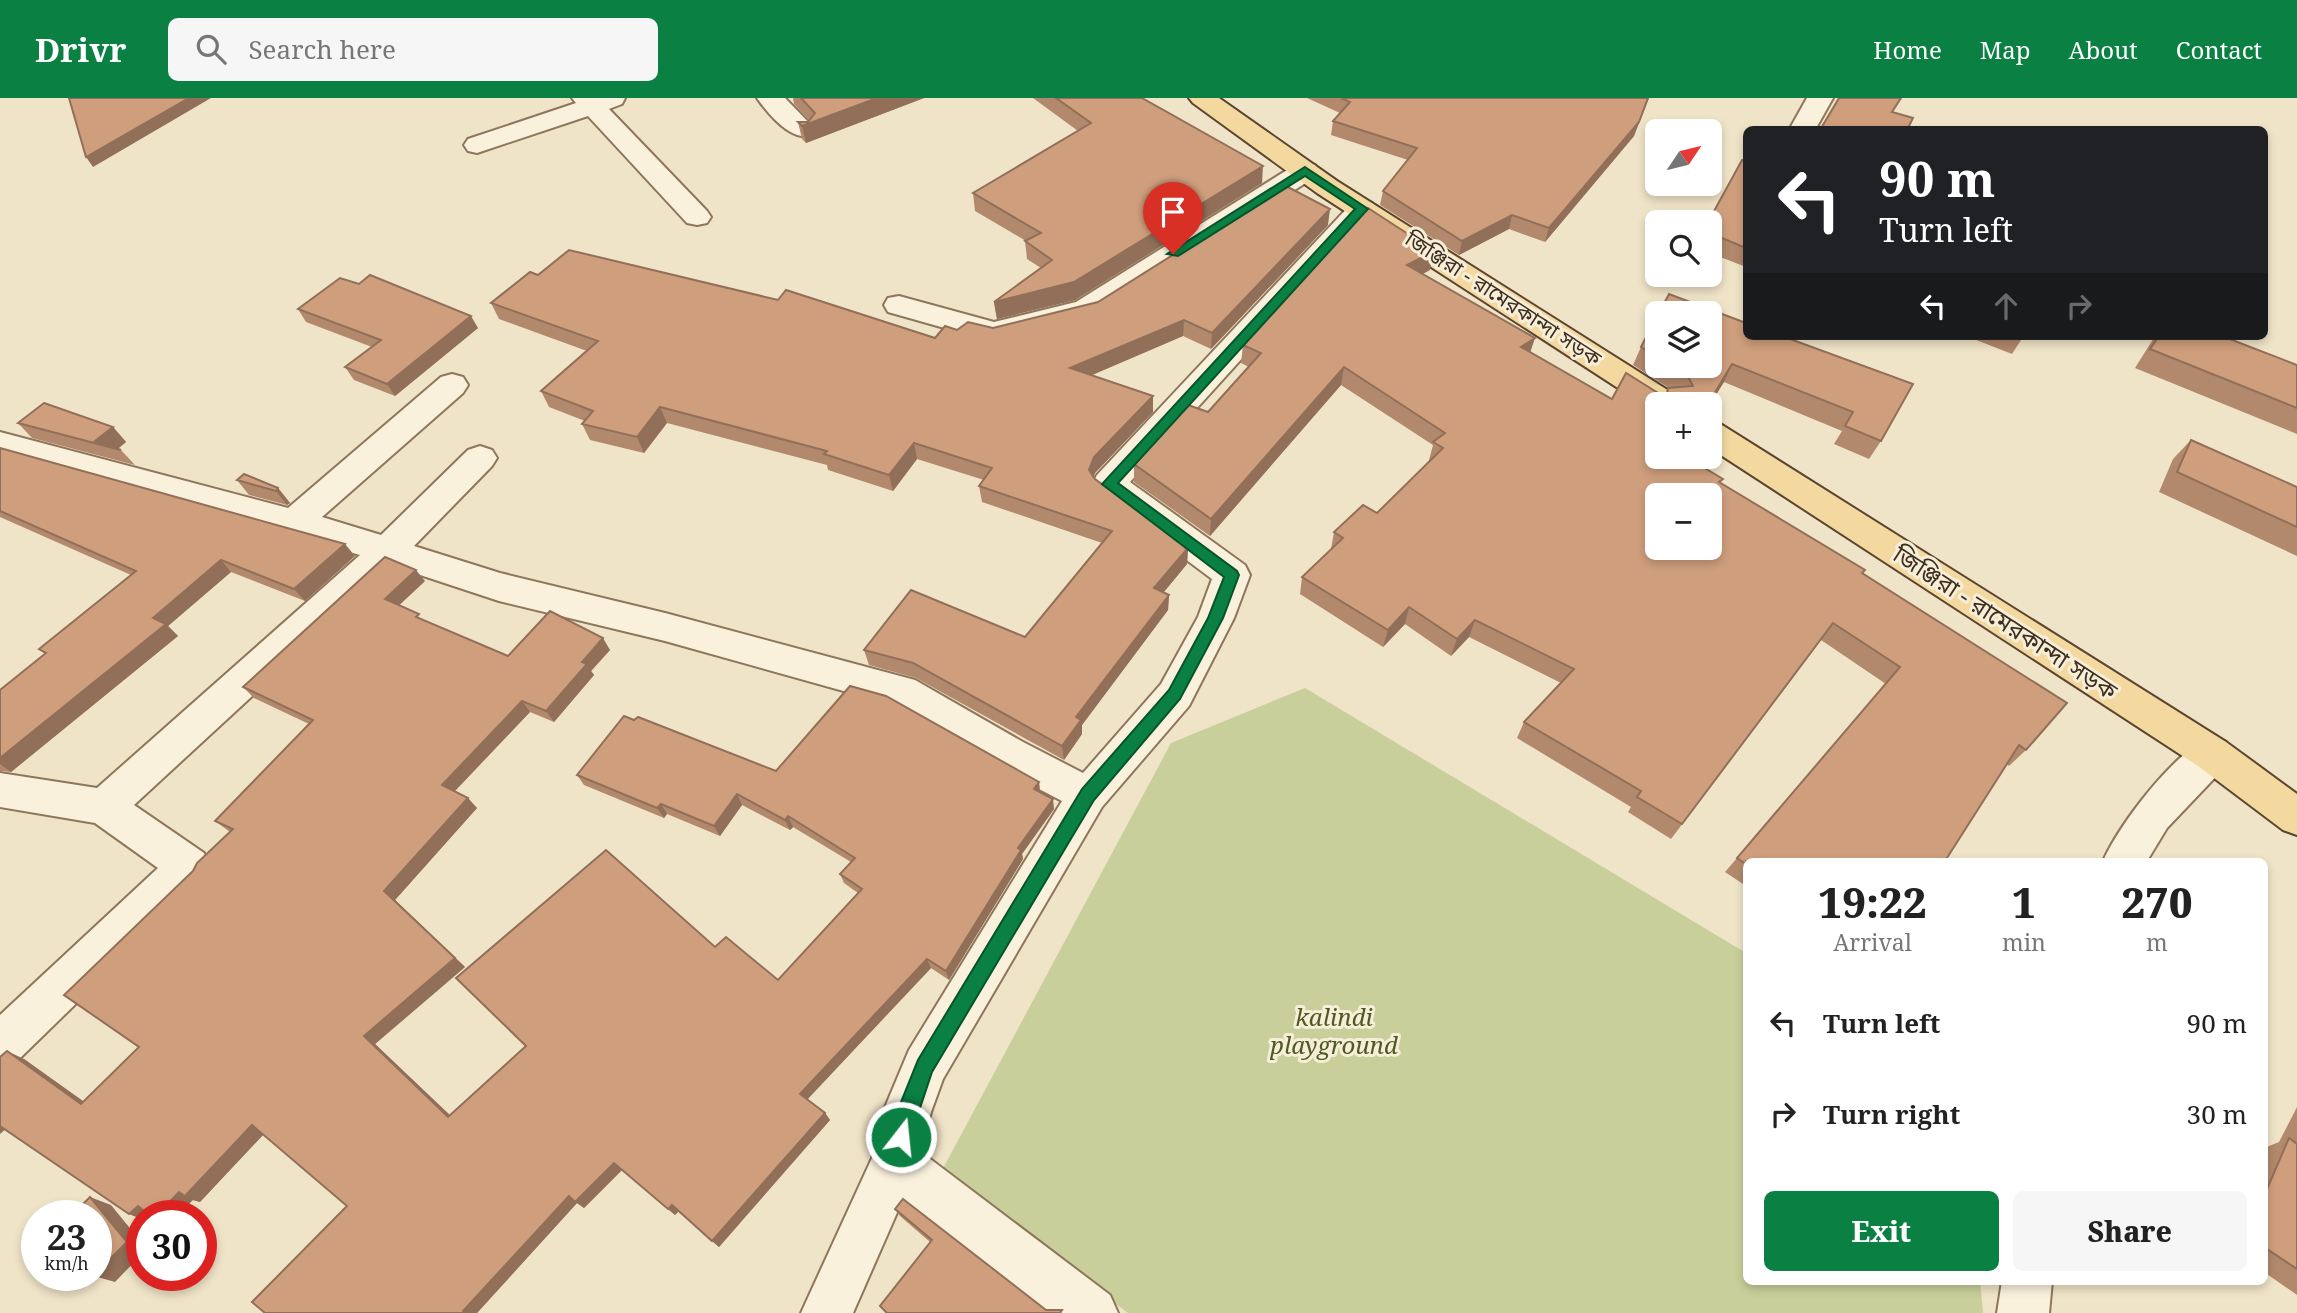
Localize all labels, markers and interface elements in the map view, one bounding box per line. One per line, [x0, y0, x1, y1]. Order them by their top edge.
search box [168, 18, 658, 81]
text: Drivr [35, 27, 126, 72]
icon: search [192, 30, 230, 68]
text: Search here [248, 31, 396, 67]
text: Home [1873, 33, 1942, 66]
text: Map [1980, 33, 2031, 66]
text: About [2069, 33, 2138, 66]
text: Contact [2176, 33, 2262, 66]
north arrow [1645, 119, 1722, 196]
map controls [1645, 119, 1722, 560]
text: 90 m [1879, 145, 1995, 211]
icon: left [1764, 154, 1855, 245]
pin [1143, 182, 1203, 254]
icon: arrive [1154, 193, 1192, 231]
text: Turn left [1879, 208, 2013, 251]
button: search [1645, 210, 1722, 287]
street label: জিঞ্জিরা - রামেরকান্দা সড়ক [1399, 224, 1608, 373]
icon: left [1914, 287, 1952, 325]
icon: ahead [1987, 287, 2025, 325]
icon: right [2060, 287, 2098, 325]
button: layers [1645, 301, 1722, 378]
button: + [1645, 392, 1722, 469]
button: − [1645, 483, 1722, 560]
street label: জিঞ্জিরা - রামেরকান্দা সড়ক [1887, 536, 2125, 707]
text: 19:22 [1818, 873, 1927, 930]
text: 1 [2012, 873, 2036, 930]
text: 270 [2121, 873, 2193, 930]
text: Arrival [1833, 926, 1912, 958]
text: min [2002, 926, 2046, 958]
text: m [2146, 926, 2168, 958]
park label: kalindi playground [1269, 1000, 1398, 1061]
icon: left [1764, 1004, 1802, 1042]
text: Turn left [1823, 1005, 1940, 1041]
text: 90 m [2187, 1005, 2247, 1041]
icon: right [1764, 1095, 1802, 1133]
text: Turn right [1823, 1096, 1960, 1132]
text: 30 m [2187, 1096, 2247, 1132]
position arrow [864, 1100, 938, 1174]
button: Exit [1764, 1191, 1999, 1271]
button: Share [2013, 1191, 2247, 1271]
speed limit sign: 30 [126, 1200, 217, 1291]
text: 23 [47, 1213, 86, 1260]
text: km/h [44, 1251, 89, 1275]

